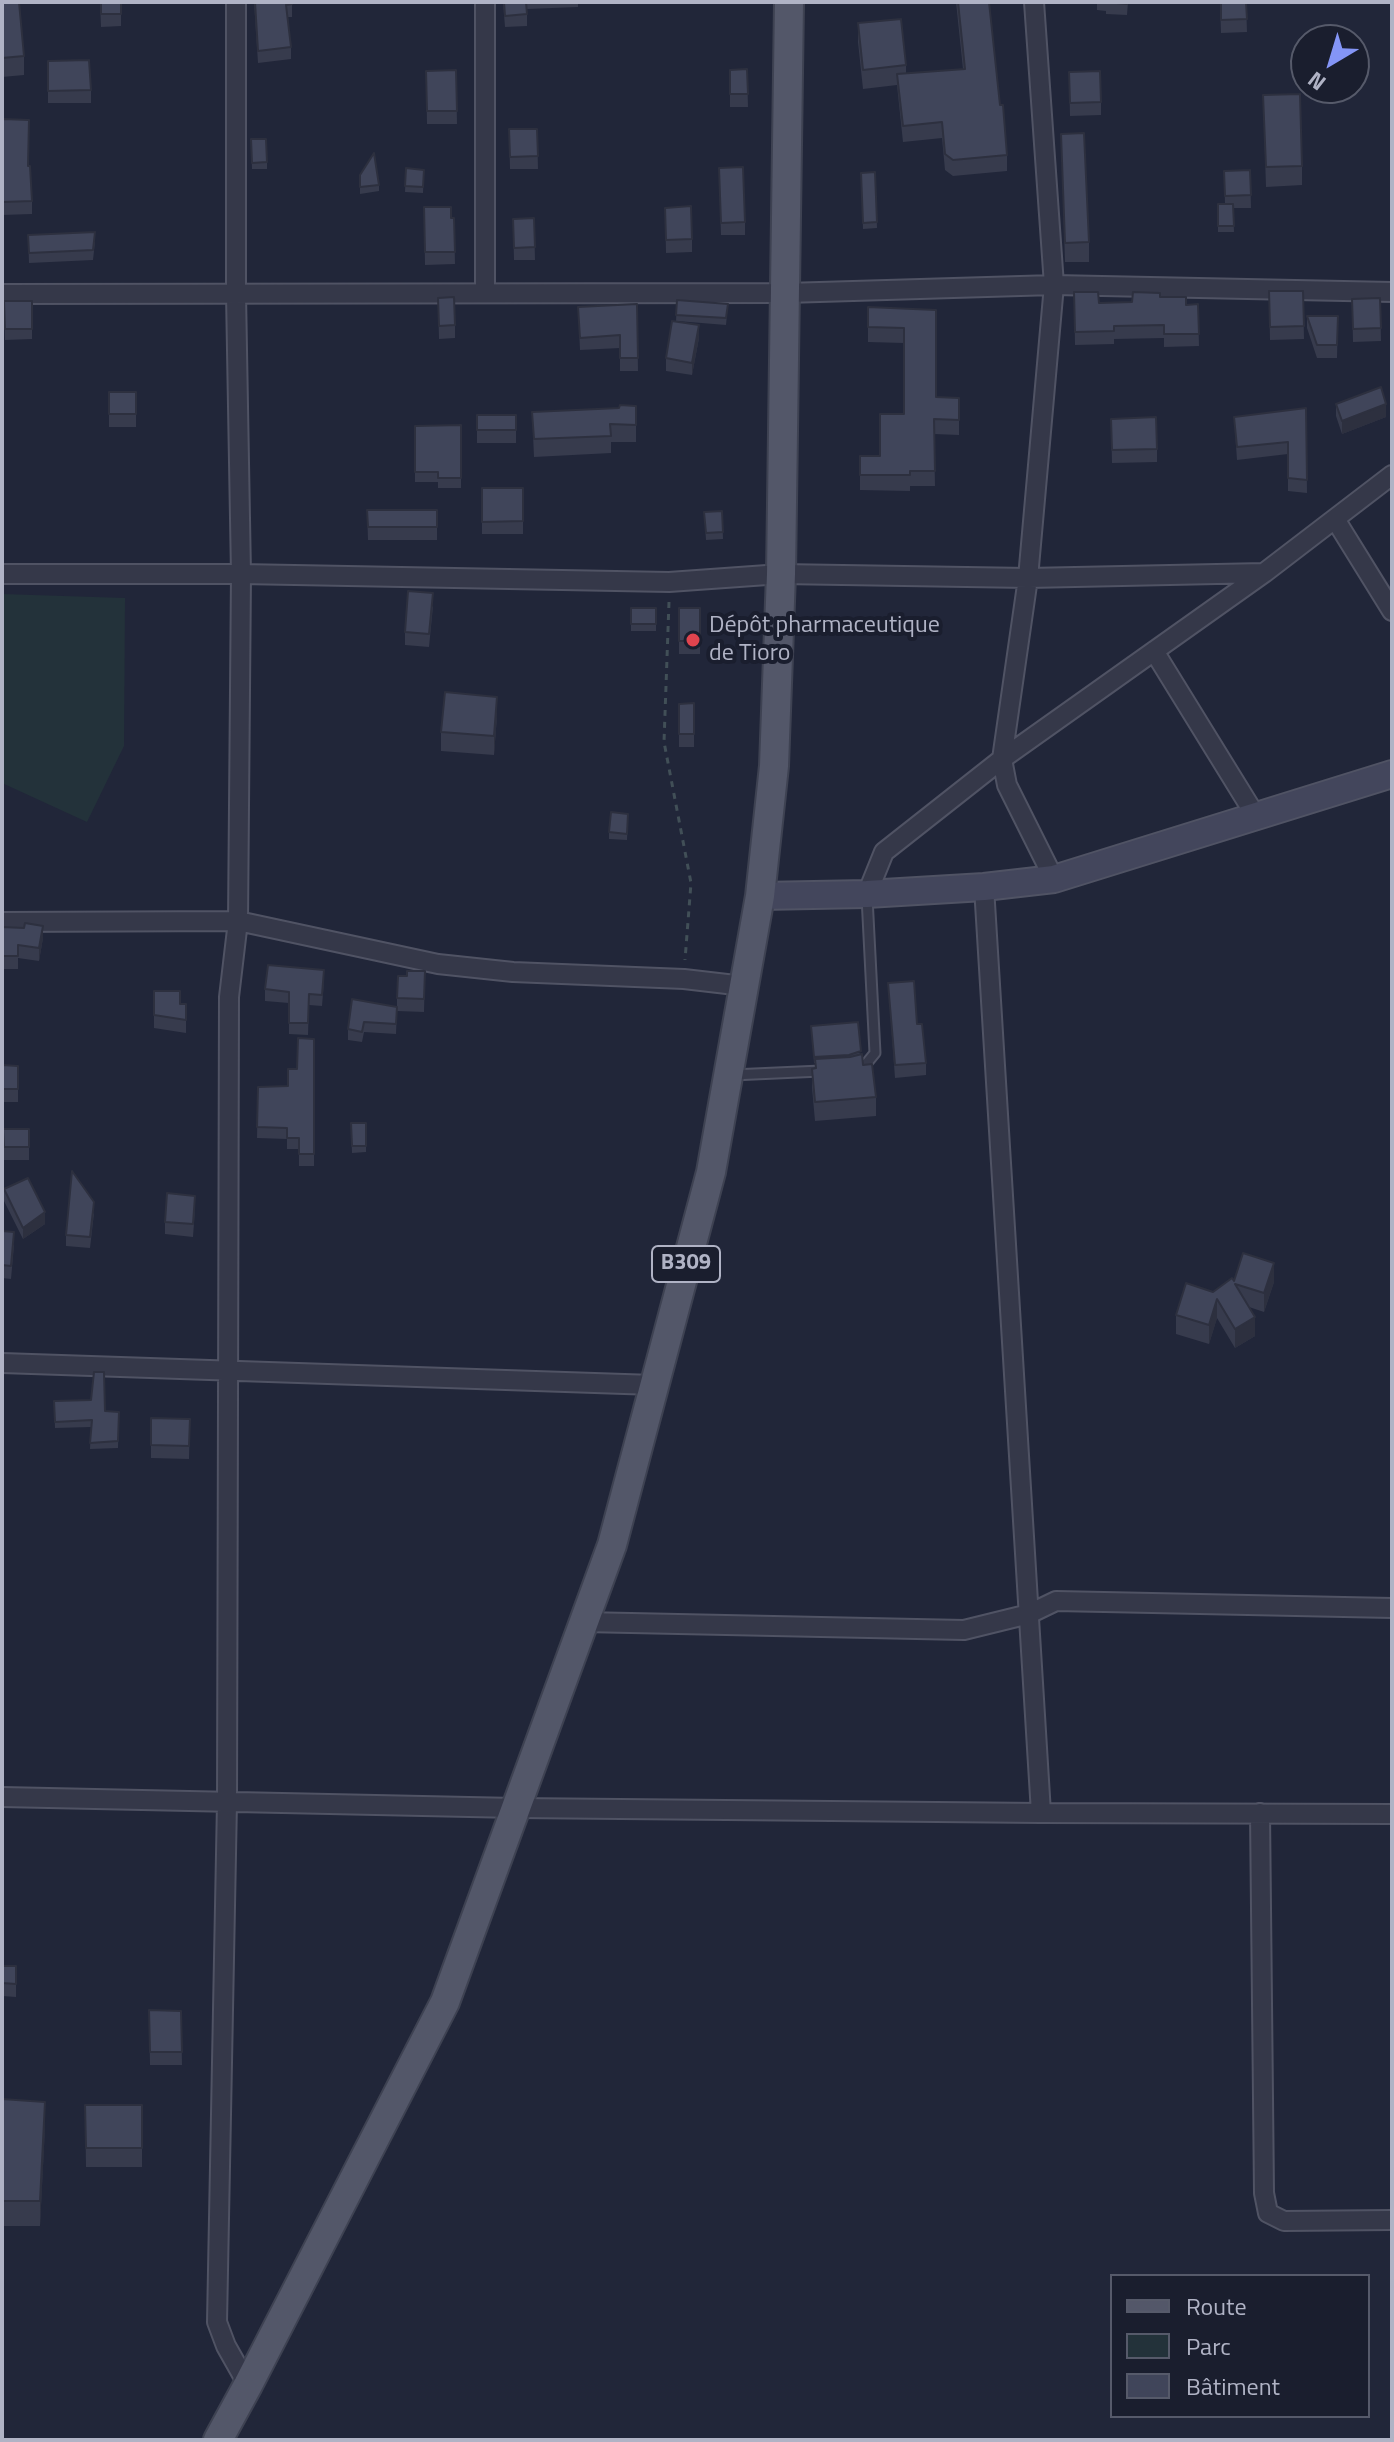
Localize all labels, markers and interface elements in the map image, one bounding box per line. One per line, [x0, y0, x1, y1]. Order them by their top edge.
north arrow [1290, 24, 1370, 104]
text: N [1300, 63, 1333, 99]
place label: Dépôt pharmaceutique de Tioro [709, 612, 940, 668]
marker: Dépôt pharmaceutique de Tioro [684, 631, 702, 649]
road number: B309 [652, 1246, 720, 1282]
legend [1110, 2274, 1370, 2418]
text: Route [1186, 2288, 1247, 2324]
text: Parc [1186, 2328, 1231, 2364]
text: Bâtiment [1186, 2368, 1280, 2404]

